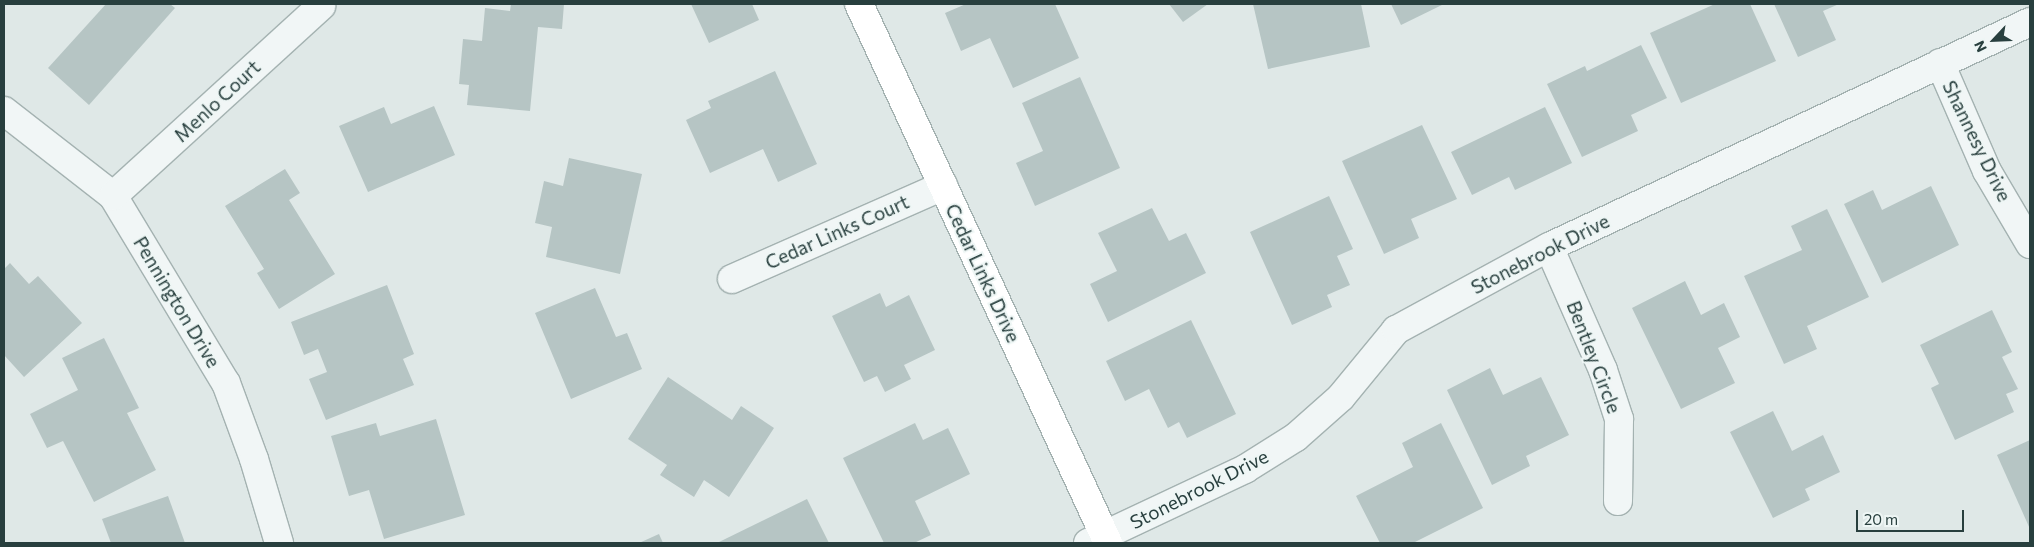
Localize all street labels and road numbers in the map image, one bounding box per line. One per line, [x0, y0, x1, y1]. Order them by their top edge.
street label: Menlo Court [169, 55, 265, 147]
street label: Shannesy Drive [1938, 77, 2016, 205]
street label: Cedar Links Court [762, 190, 912, 274]
street label: Cedar Links Drive [941, 200, 1025, 346]
street label: Stonebrook Drive [1467, 209, 1613, 299]
street label: Pennington Drive [129, 232, 225, 372]
street label: Bentley Circle [1562, 298, 1626, 416]
street label: Stonebrook Drive [1126, 444, 1272, 534]

